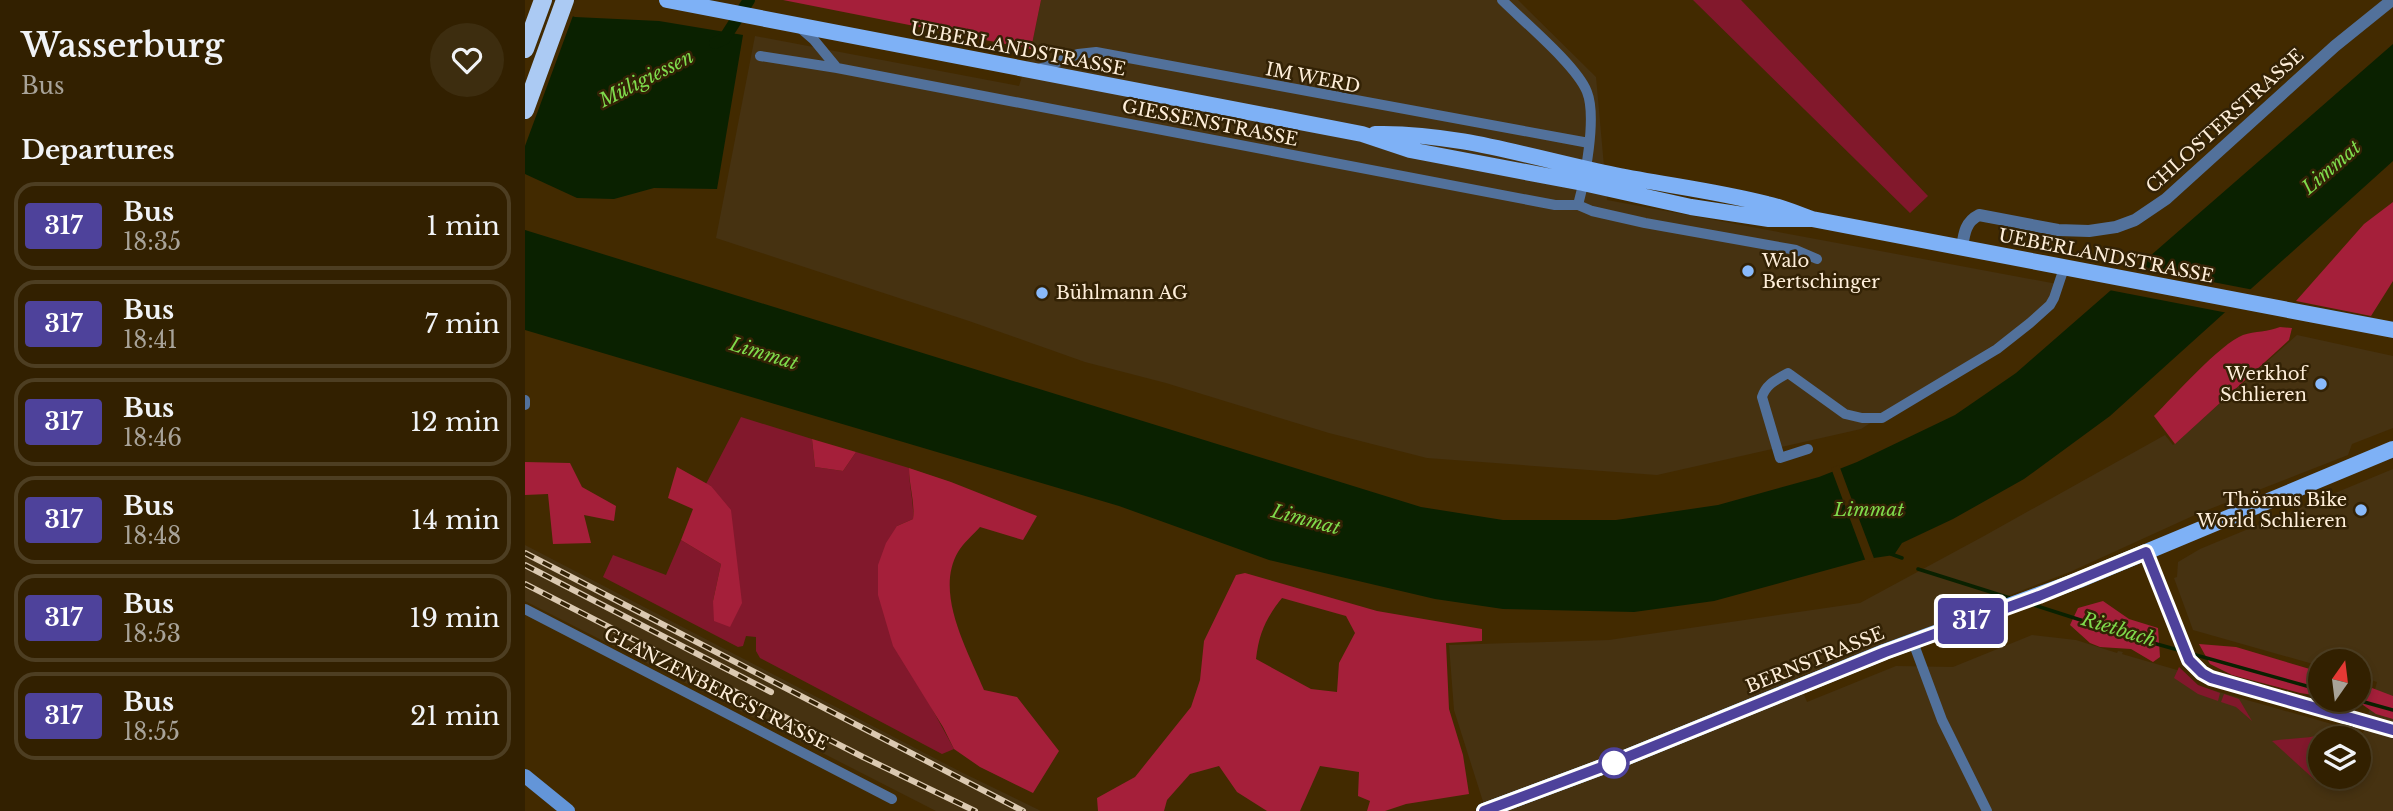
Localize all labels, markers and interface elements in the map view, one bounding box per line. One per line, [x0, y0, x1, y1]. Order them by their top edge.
street label: UEBERLANDSTRASSE [908, 17, 1128, 81]
button: heart [430, 23, 504, 97]
text: Wasserburg [21, 25, 224, 66]
street label: CHLOSTERSTRASSE [2142, 44, 2308, 198]
water label: Müligiessen [594, 45, 698, 113]
street label: IM WERD [1264, 58, 1362, 98]
text: Bus [21, 72, 64, 100]
street label: GIESSENSTRASSE [1120, 95, 1300, 151]
text: Departures [21, 134, 175, 166]
water label: Limmat [2297, 136, 2365, 200]
text: Bus [123, 196, 174, 228]
text: 1 min [426, 210, 500, 242]
text: 317 [44, 211, 83, 240]
street label: UEBERLANDSTRASSE [1996, 224, 2216, 288]
text: 18:35 [123, 228, 181, 256]
place label: Walo Bertschinger [1761, 250, 1880, 293]
marker: Walo Bertschinger [1740, 263, 1756, 279]
place label: Bühlmann AG [1056, 282, 1188, 304]
marker: Bühlmann AG [1034, 285, 1050, 301]
text: Bus [123, 294, 174, 326]
text: 7 min [425, 308, 500, 340]
text: 317 [44, 309, 83, 338]
text: 18:41 [123, 326, 177, 354]
water label: Limmat [726, 332, 801, 375]
place label: Werkhof Schlieren [2220, 363, 2310, 406]
marker: Werkhof Schlieren [2313, 376, 2329, 392]
text: Bus [123, 392, 174, 424]
text: 12 min [410, 406, 500, 438]
text: 317 [44, 407, 83, 436]
text: 18:46 [123, 424, 182, 452]
place label: Thömus Bike World Schlieren [2196, 489, 2347, 532]
text: Bus [123, 490, 174, 522]
water label: Limmat [1833, 498, 1904, 521]
water label: Limmat [1268, 499, 1343, 540]
marker: Thömus Bike World Schlieren [2353, 502, 2369, 518]
text: 14 min [411, 504, 500, 536]
text: 317 [44, 505, 83, 534]
text: 18:48 [123, 522, 181, 550]
text: Bus [123, 588, 174, 620]
line badge: 317 [1931, 598, 2011, 644]
text: 19 min [410, 602, 500, 634]
text: 317 [44, 603, 83, 632]
text: 317 [1952, 606, 1990, 635]
water label: Rietbach [2078, 607, 2159, 652]
text: 18:53 [123, 620, 181, 648]
street label: BERNSTRASSE [1743, 622, 1887, 698]
street label: GLANZENBERGSTRASSE [600, 623, 832, 755]
north arrow [2308, 649, 2371, 712]
map controls [2308, 649, 2371, 789]
text: Bus [123, 686, 174, 718]
text: 21 min [410, 700, 500, 732]
text: 317 [44, 701, 83, 730]
text: 18:55 [123, 718, 180, 746]
button: layers [2308, 726, 2371, 789]
unlabelled marker [1599, 748, 1629, 778]

